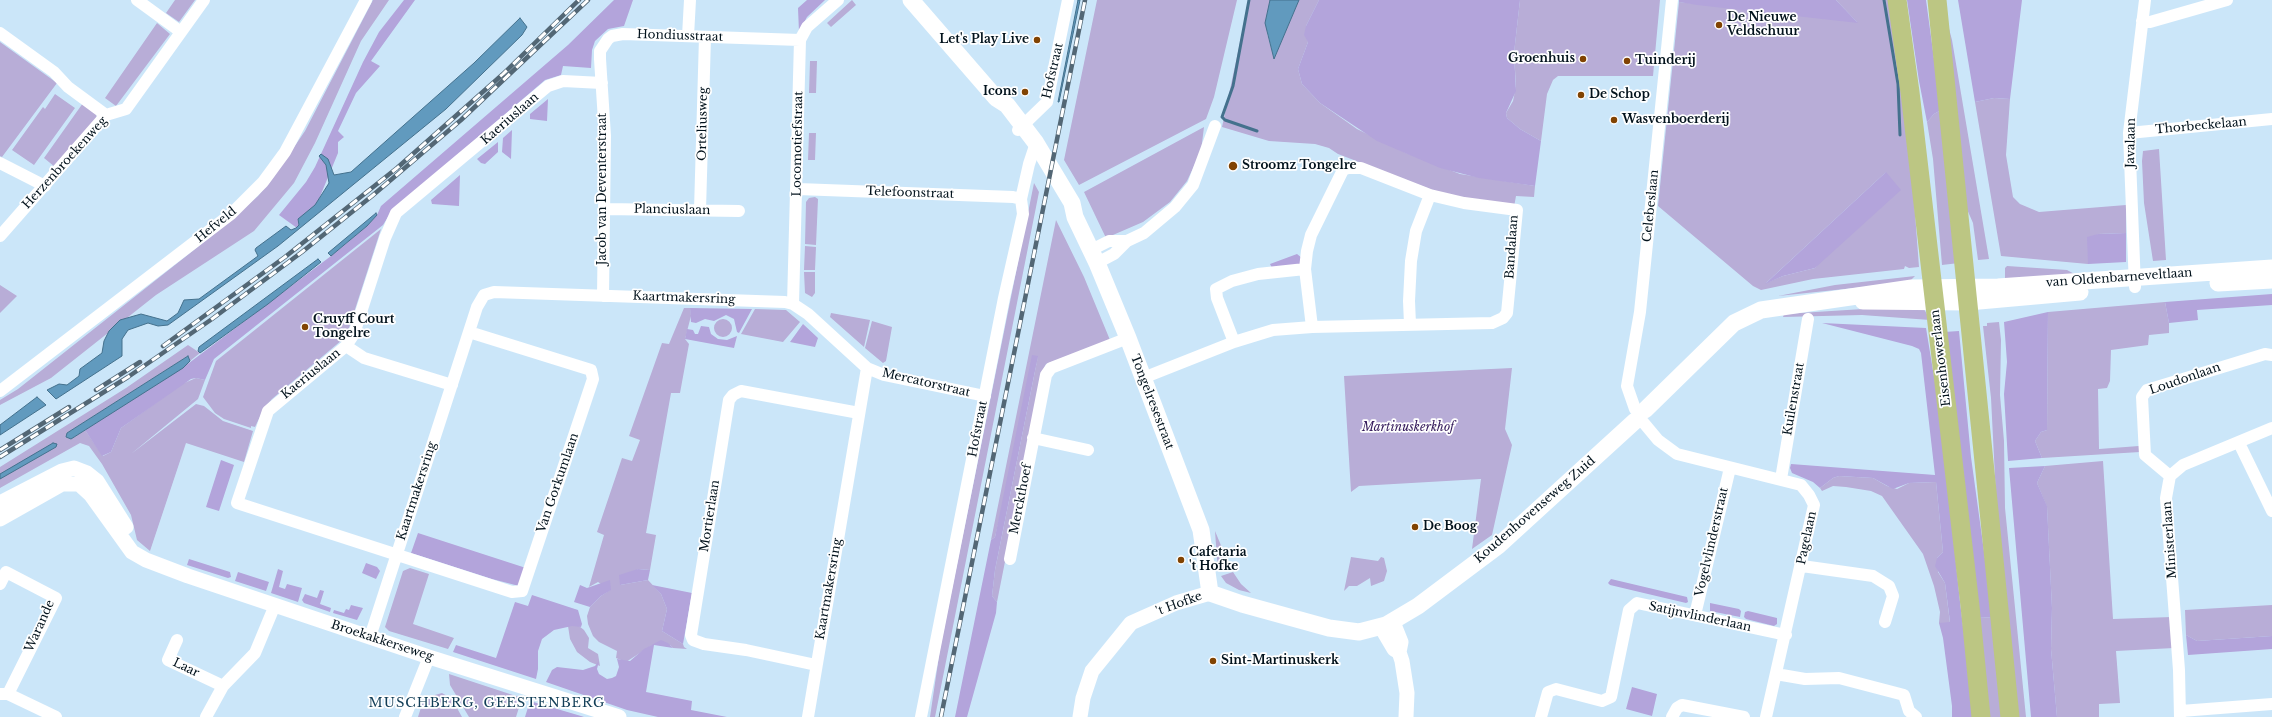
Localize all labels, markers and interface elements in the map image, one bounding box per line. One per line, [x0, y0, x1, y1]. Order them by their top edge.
place label: De Nieuwe Veldschuur [1727, 11, 1799, 39]
marker: De Nieuwe Veldschuur [1714, 20, 1724, 30]
street label: Hondiusstraat [637, 27, 723, 45]
place label: Let's Play Live [939, 33, 1029, 47]
marker: Let's Play Live [1032, 35, 1042, 45]
street label: Hofstraat [1040, 42, 1066, 100]
place label: Groenhuis [1508, 52, 1575, 66]
marker: Groenhuis [1578, 54, 1588, 64]
place label: Tuinderij [1635, 54, 1696, 68]
marker: Tuinderij [1622, 56, 1632, 66]
place label: Icons [983, 85, 1017, 99]
street label: Orteliusweg [695, 87, 711, 161]
marker: Icons [1020, 87, 1030, 97]
place label: De Schop [1589, 88, 1650, 102]
street label: Kaeriuslaan [478, 90, 542, 148]
marker: De Schop [1576, 90, 1586, 100]
street label: Locomotiefstraat [790, 91, 806, 197]
street label: Jacob van Deventerstraat [596, 113, 610, 265]
place label: Wasvenboerderij [1622, 113, 1730, 127]
street label: Herzenbroekenweg [20, 114, 110, 212]
marker: Wasvenboerderij [1609, 115, 1619, 125]
street label: Thorbeckelaan [2155, 115, 2247, 137]
street label: Javalaan [2123, 118, 2139, 168]
place label: Stroomz Tongelre [1242, 159, 1357, 173]
marker: Stroomz Tongelre [1227, 160, 1239, 172]
street label: Celebeslaan [1640, 169, 1662, 243]
street label: Telefoonstraat [866, 184, 954, 202]
street label: Planciuslaan [634, 202, 710, 218]
street label: Hefveld [193, 204, 239, 246]
street label: Bandalaan [1503, 214, 1521, 280]
street label: van Oldenbarneveltlaan [2045, 266, 2193, 290]
street label: Kaartmakersring [632, 289, 736, 307]
street label: Eisenhowerlaan [1928, 309, 1954, 407]
place label: Cruyff Court Tongelre [313, 313, 394, 341]
marker: Cruyff Court Tongelre [300, 322, 310, 332]
street label: Kaeriuslaan [279, 346, 343, 402]
street label: Tongelresestraat [1127, 352, 1177, 452]
street label: Loudonlaan [2148, 360, 2222, 398]
street label: Kuilenstraat [1780, 361, 1808, 437]
street label: Mercatorstraat [881, 366, 971, 400]
street label: Hofstraat [965, 400, 991, 458]
park label: Martinuskerkhof [1362, 421, 1454, 435]
street label: Van Gorkumlaan [534, 431, 582, 535]
street label: Kaartmakersring [394, 440, 440, 542]
street label: Koudenhovenseweg Zuid [1472, 454, 1598, 566]
street label: Merckthoef [1007, 463, 1035, 535]
street label: Mortierlaan [697, 479, 723, 553]
street label: Vogelvlinderstraat [1692, 486, 1732, 598]
street label: Ministerlaan [2160, 501, 2180, 579]
street label: Pagelaan [1794, 510, 1820, 566]
place label: De Boog [1423, 520, 1477, 534]
marker: De Boog [1410, 522, 1420, 532]
street label: Kaartmakersring [813, 537, 845, 641]
place label: Cafetaria 't Hofke [1189, 546, 1247, 574]
marker: Cafetaria 't Hofke [1176, 555, 1186, 565]
street label: 't Hofke [1154, 589, 1204, 619]
street label: Warande [22, 598, 58, 654]
street label: Satijnvlinderlaan [1647, 599, 1753, 635]
street label: Broekakkerseweg [329, 618, 435, 664]
place label: Sint-Martinuskerk [1221, 654, 1339, 668]
street label: Laar [170, 655, 202, 681]
marker: Sint-Martinuskerk [1208, 656, 1218, 666]
district label: MUSCHBERG, GEESTENBERG [369, 695, 605, 711]

